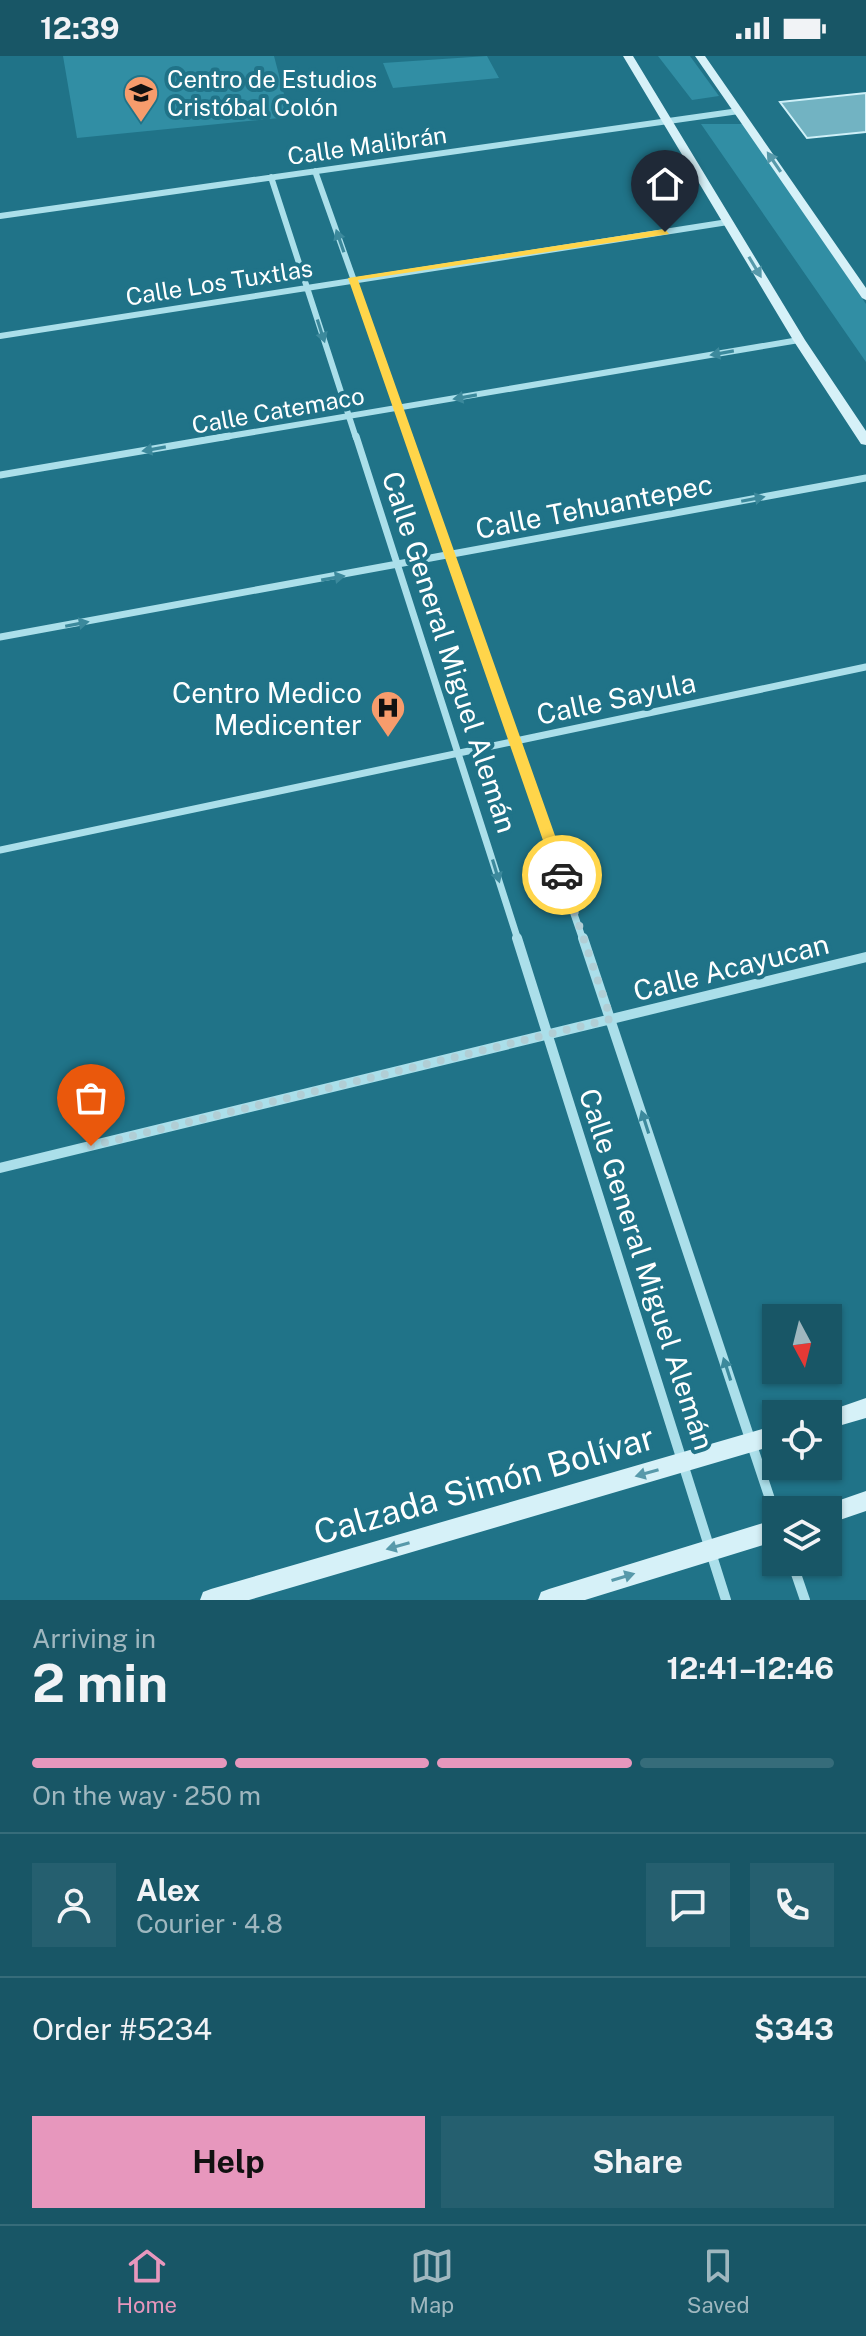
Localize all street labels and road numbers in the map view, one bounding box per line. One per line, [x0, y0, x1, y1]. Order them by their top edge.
street label: Calle Malibrán [286, 120, 448, 170]
street label: Calle Los Tuxtlas [124, 253, 314, 311]
street label: Calle Catemaco [190, 381, 366, 439]
street label: Calle General Miguel Alemán [376, 467, 524, 837]
street label: Calle Tehuantepec [473, 467, 715, 545]
street label: Calle Sayula [533, 665, 699, 731]
street label: Calle Acayucan [630, 927, 832, 1007]
street label: Calle General Miguel Alemán [573, 1084, 721, 1454]
street label: Calzada Simón Bolívar [309, 1417, 659, 1553]

